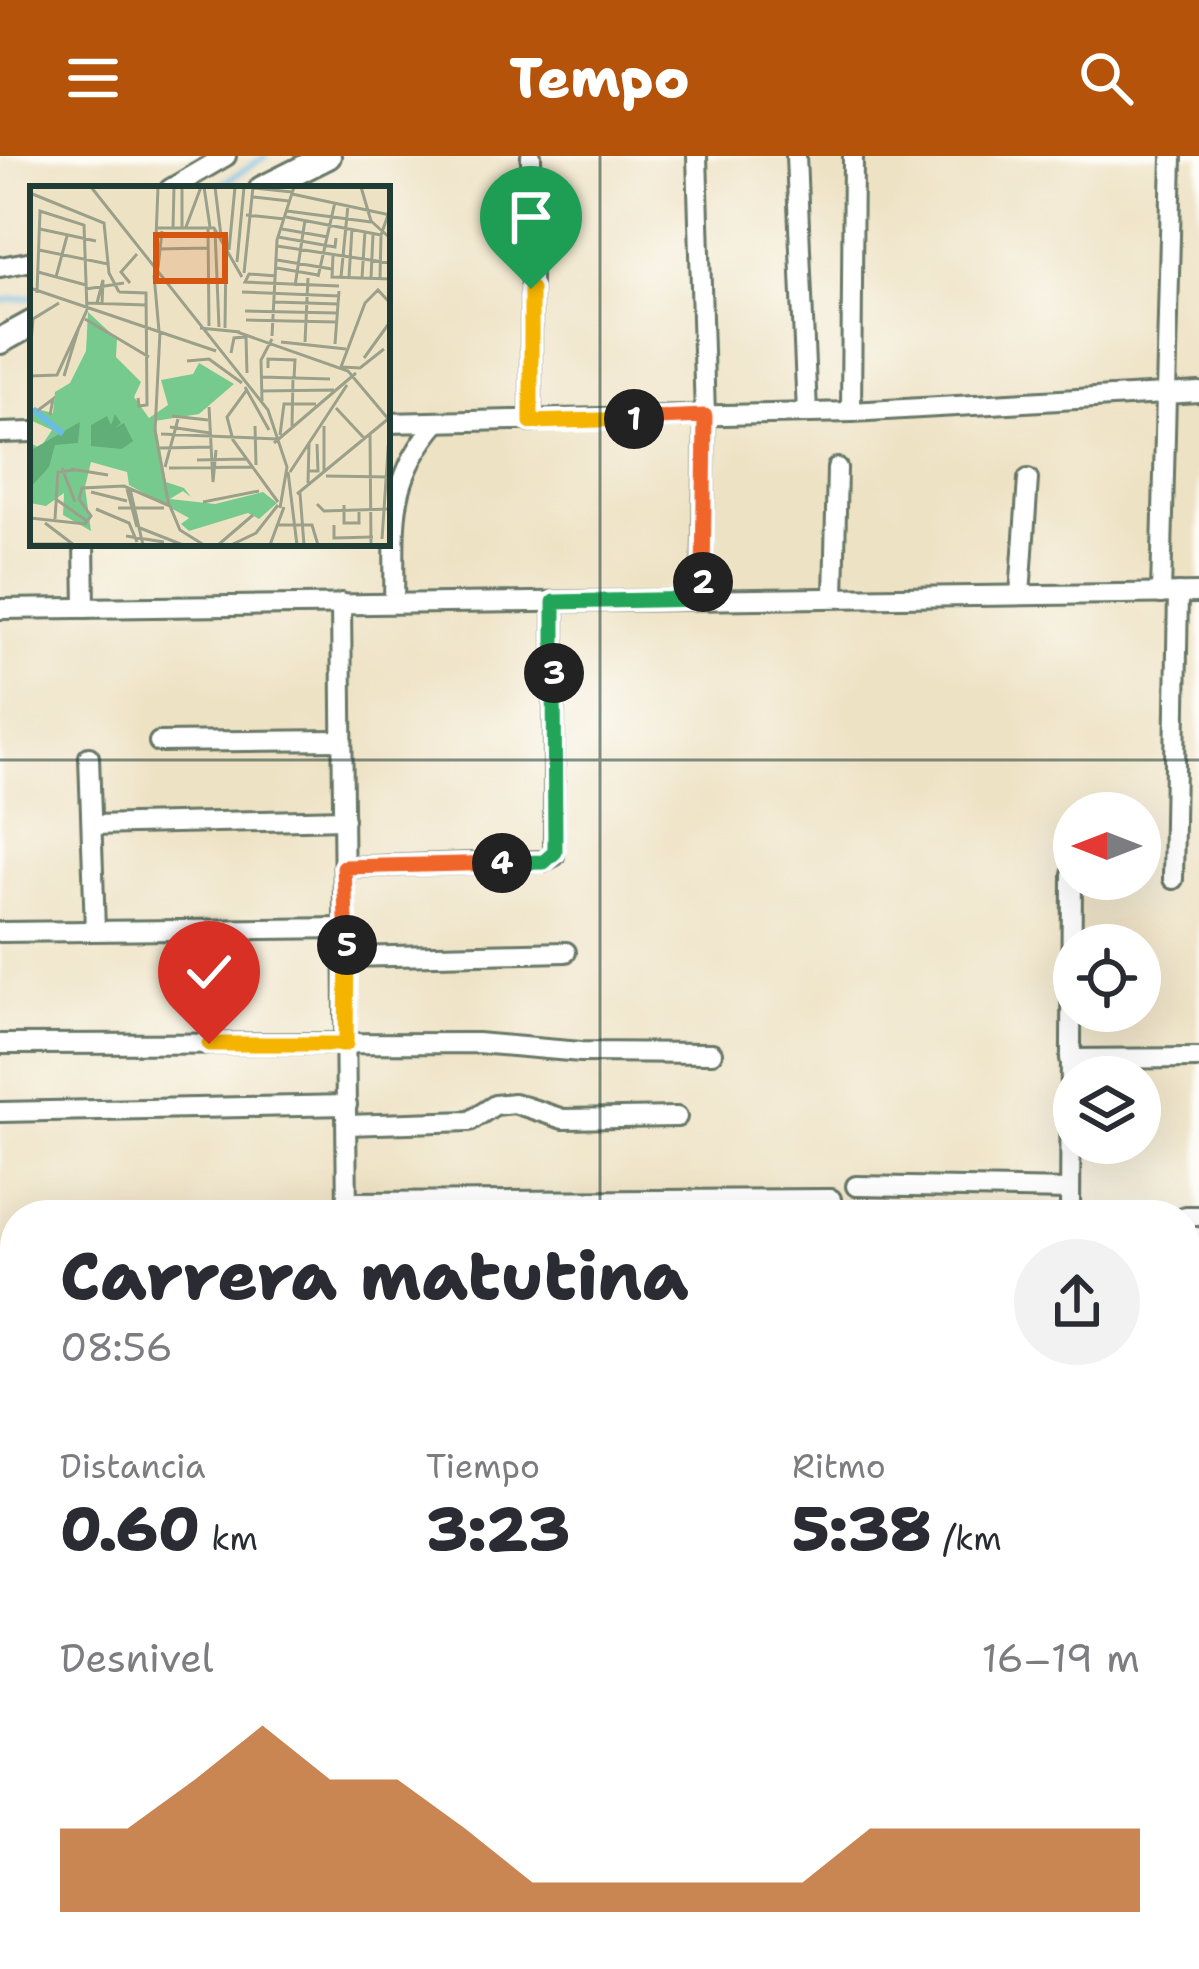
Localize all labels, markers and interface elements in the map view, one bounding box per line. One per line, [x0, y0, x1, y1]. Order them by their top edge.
text: Tempo [509, 42, 690, 114]
icon: menu [60, 45, 126, 111]
icon: search [1073, 45, 1139, 111]
pin [480, 166, 582, 289]
icon: arrive [498, 184, 564, 250]
inset map [30, 186, 390, 546]
pin: 1 [604, 389, 664, 449]
text: 1 [626, 396, 642, 441]
pin: 2 [673, 552, 733, 612]
text: 2 [691, 559, 715, 604]
pin: 3 [524, 643, 584, 703]
text: 3 [542, 650, 566, 695]
north arrow [1053, 792, 1161, 900]
map controls [1053, 792, 1161, 1164]
pin: 4 [472, 833, 532, 893]
text: 4 [490, 840, 514, 885]
pin: 5 [317, 915, 377, 975]
pin [158, 921, 260, 1044]
text: 5 [337, 922, 357, 967]
button: locate [1053, 924, 1161, 1032]
icon: check [176, 939, 242, 1005]
button: layers [1053, 1056, 1161, 1164]
text: Carrera matutina [60, 1232, 689, 1320]
button: share [1014, 1239, 1140, 1365]
text: 08:56 [60, 1321, 173, 1373]
text: Distancia [60, 1444, 205, 1489]
text: Tiempo [426, 1444, 540, 1489]
text: Ritmo [792, 1444, 886, 1489]
text: 0.60 [60, 1489, 200, 1569]
text: 3:23 [426, 1489, 570, 1569]
text: 5:38 [792, 1489, 932, 1569]
text: km [200, 1516, 258, 1561]
text: /km [932, 1516, 1002, 1561]
text: Desnivel [60, 1632, 214, 1684]
text: 16–19 m [981, 1632, 1140, 1684]

